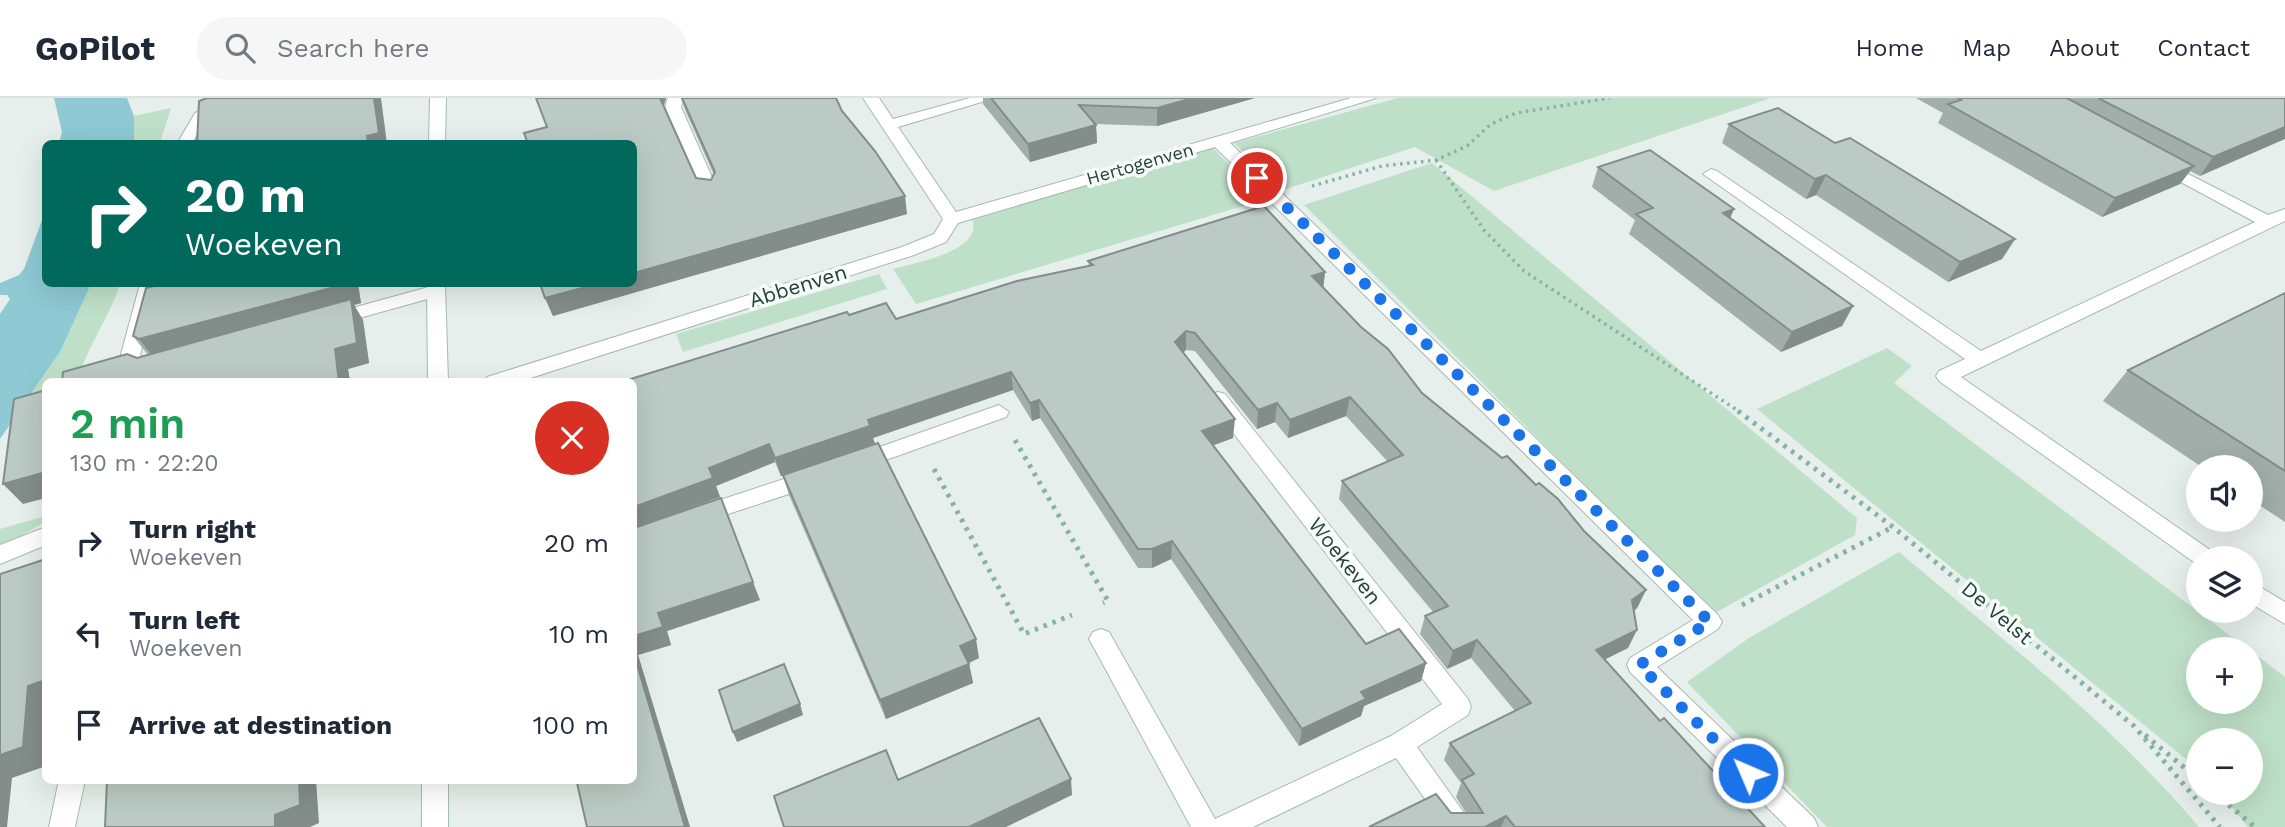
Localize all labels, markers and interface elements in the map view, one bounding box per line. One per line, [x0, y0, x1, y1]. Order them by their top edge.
search box [197, 17, 687, 80]
text: GoPilot [35, 29, 155, 68]
icon: search [221, 29, 259, 67]
text: Search here [277, 33, 429, 63]
text: Home [1856, 34, 1924, 62]
text: Map [1962, 34, 2011, 62]
text: About [2049, 34, 2119, 62]
text: Contact [2157, 34, 2250, 62]
street label: Hertogenven [1084, 138, 1196, 189]
pin [1227, 148, 1287, 208]
icon: arrive [1238, 159, 1276, 197]
text: 20 m [185, 166, 306, 224]
icon: right [70, 168, 161, 259]
text: Woekeven [185, 225, 343, 263]
street label: Abbenven [746, 259, 850, 312]
text: 2 min [70, 399, 185, 448]
button: close [535, 401, 609, 475]
text: 130 m · 22:20 [70, 450, 219, 477]
map controls [2186, 455, 2263, 805]
button: sound [2186, 455, 2263, 532]
street label: Woekeven [1304, 512, 1387, 609]
text: Turn right [129, 514, 256, 544]
icon: right [70, 524, 108, 562]
text: 20 m [544, 528, 609, 558]
text: Woekeven [129, 544, 242, 571]
button: layers [2186, 546, 2263, 623]
street label: De Velst [1957, 576, 2038, 650]
text: Turn left [129, 605, 240, 635]
icon: left [70, 615, 108, 653]
text: 10 m [549, 619, 609, 649]
text: Woekeven [129, 635, 242, 662]
button: + [2186, 637, 2263, 714]
icon: arrive [70, 706, 108, 744]
text: Arrive at destination [129, 710, 392, 740]
text: 100 m [533, 710, 609, 740]
button: − [2186, 728, 2263, 805]
position arrow [1711, 736, 1785, 810]

